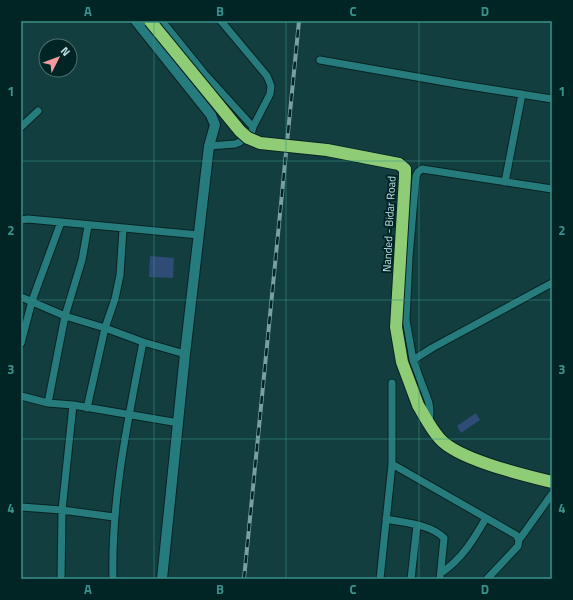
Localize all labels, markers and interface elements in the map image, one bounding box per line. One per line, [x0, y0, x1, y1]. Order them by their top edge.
text: A [84, 1, 92, 21]
text: B [216, 1, 224, 21]
text: C [349, 1, 357, 21]
text: D [481, 1, 489, 21]
north arrow [38, 38, 78, 78]
text: N [57, 43, 74, 59]
text: 1 [7, 81, 15, 101]
text: 1 [558, 81, 566, 101]
street label: Nanded - Bidar Road [378, 175, 400, 272]
text: 2 [7, 220, 15, 240]
text: 2 [558, 220, 566, 240]
text: 3 [7, 359, 15, 379]
text: 3 [558, 359, 566, 379]
text: 4 [7, 498, 15, 518]
text: 4 [558, 498, 566, 518]
text: A [84, 579, 92, 599]
text: B [216, 579, 224, 599]
text: C [349, 579, 357, 599]
text: D [481, 579, 489, 599]

